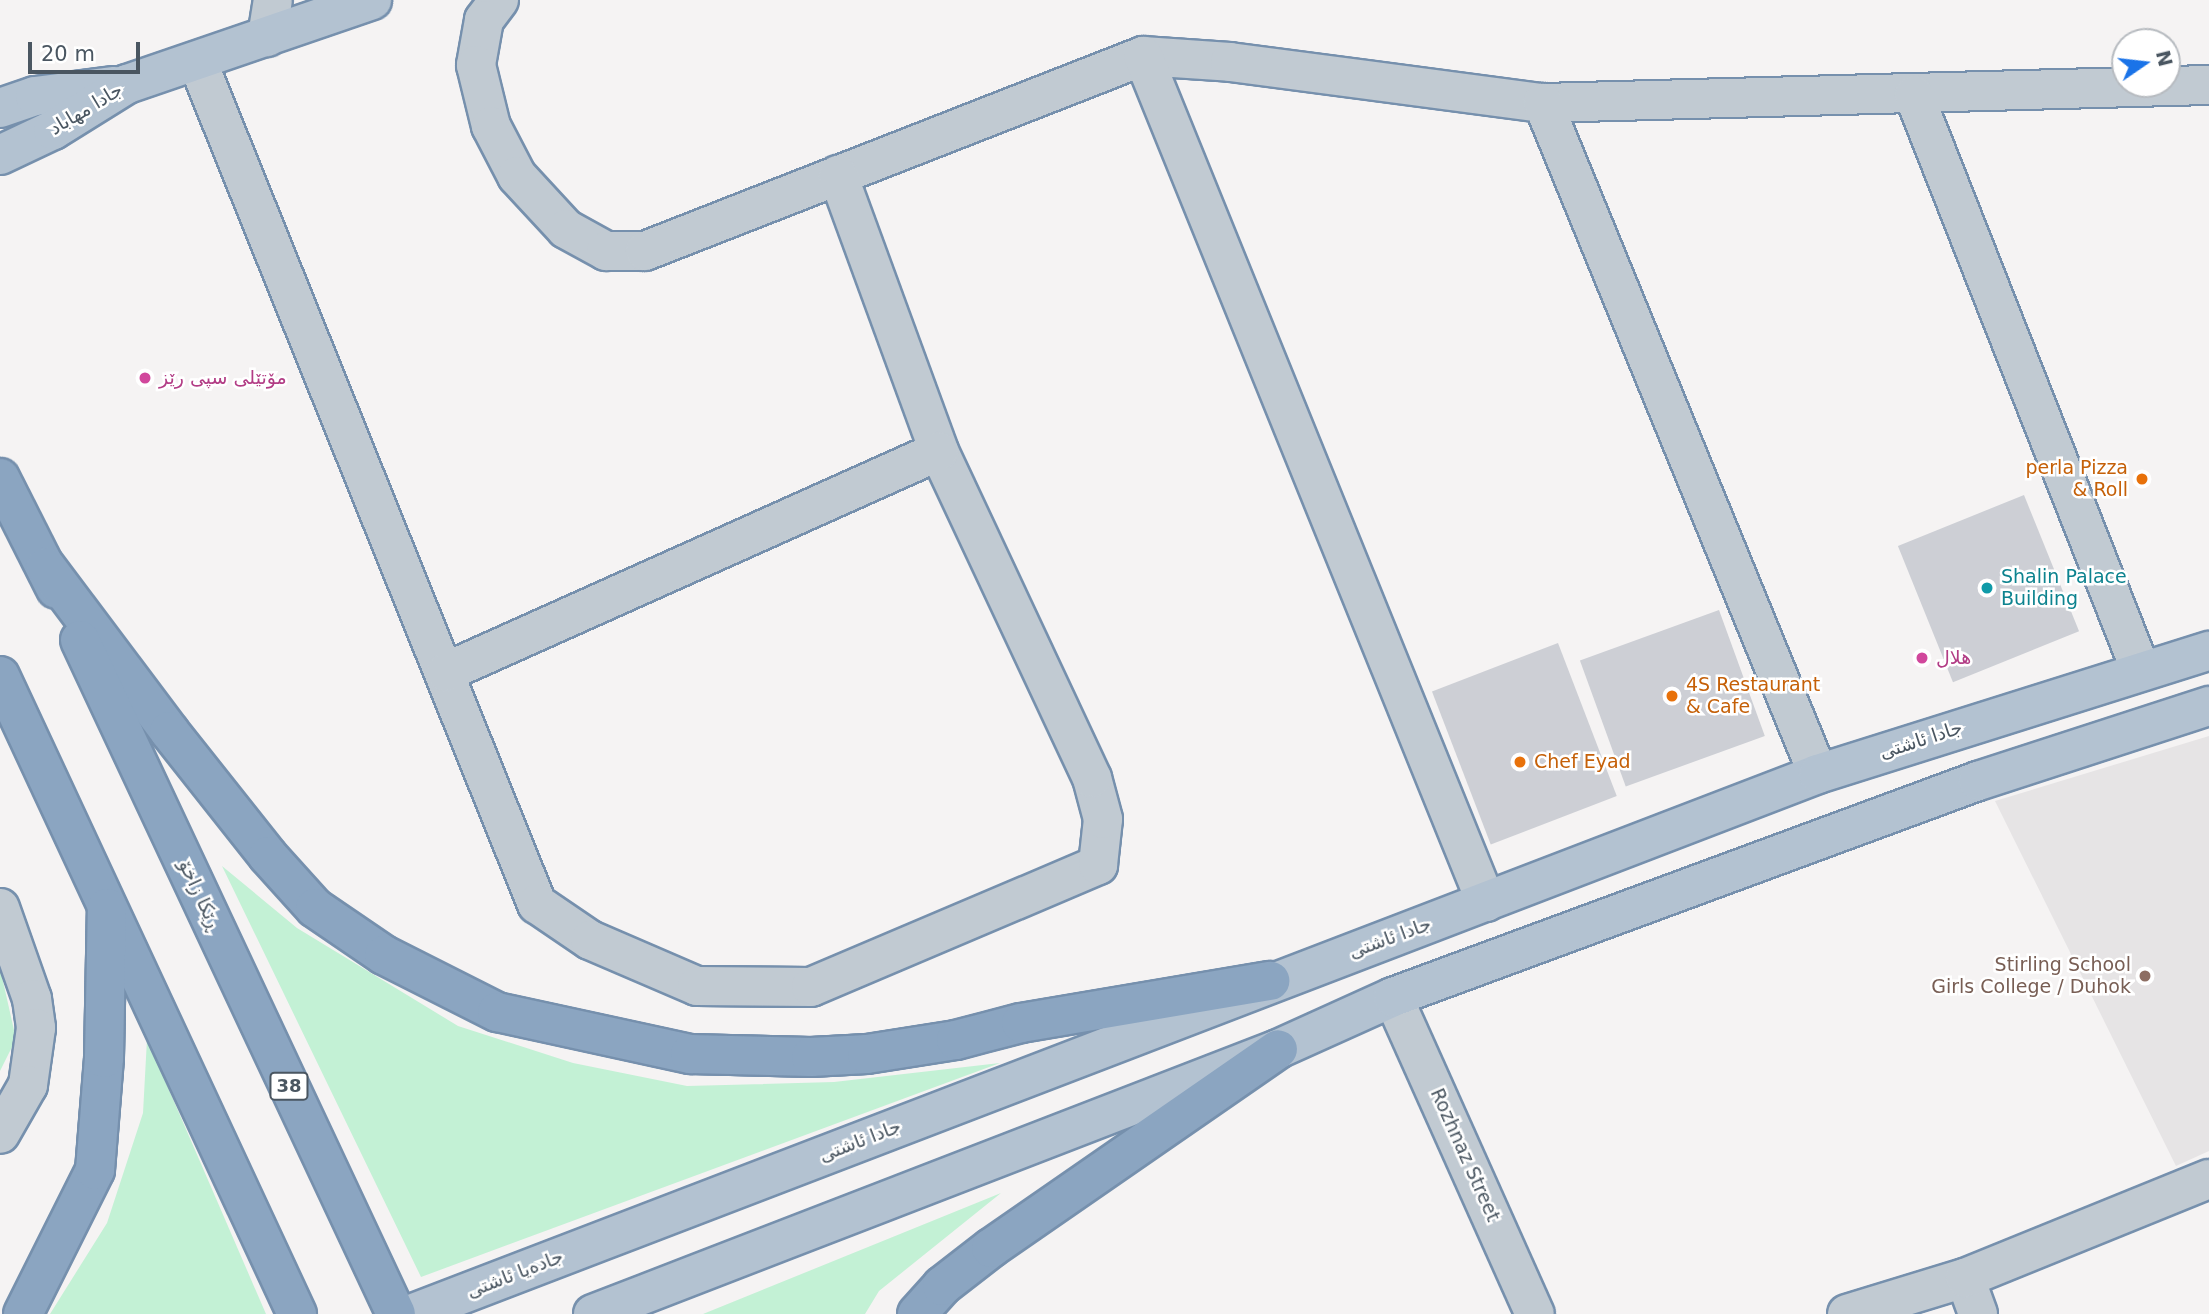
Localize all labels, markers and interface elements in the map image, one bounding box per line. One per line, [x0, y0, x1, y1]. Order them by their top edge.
scale bar [32, 28, 144, 72]
north arrow [2111, 28, 2181, 98]
text: 20 m [41, 42, 95, 66]
text: N [2152, 48, 2177, 69]
street label: جادا مهاباد [45, 78, 127, 140]
place label: مۆتێلی سپی رێز [159, 367, 287, 389]
marker: مۆتێلی سپی رێز [137, 370, 153, 386]
place label: perla Pizza & Roll [2026, 457, 2128, 501]
marker: perla Pizza & Roll [2134, 471, 2150, 487]
place label: Shalin Palace Building [2001, 566, 2127, 610]
marker: Shalin Palace Building [1979, 580, 1995, 596]
place label: هلال [1936, 647, 1971, 669]
marker: هلال [1914, 650, 1930, 666]
place label: 4S Restaurant & Cafe [1686, 674, 1820, 718]
marker: 4S Restaurant & Cafe [1664, 688, 1680, 704]
street label: جادا ئاشتی [1877, 716, 1965, 764]
place label: Chef Eyad [1534, 751, 1631, 773]
marker: Chef Eyad [1512, 754, 1528, 770]
street label: ڕێکا زاخۆ [174, 856, 226, 934]
street label: جادا ئاشتی [1346, 913, 1434, 963]
place label: Stirling School Girls College / Duhok [1931, 954, 2131, 998]
marker: Stirling School Girls College / Duhok [2137, 968, 2153, 984]
road number: 38 [268, 1072, 310, 1100]
street label: Rozhnaz Street [1425, 1085, 1505, 1225]
street label: جادا ئاشتی [816, 1115, 904, 1167]
street label: جادەیا ئاشتی [463, 1245, 567, 1303]

